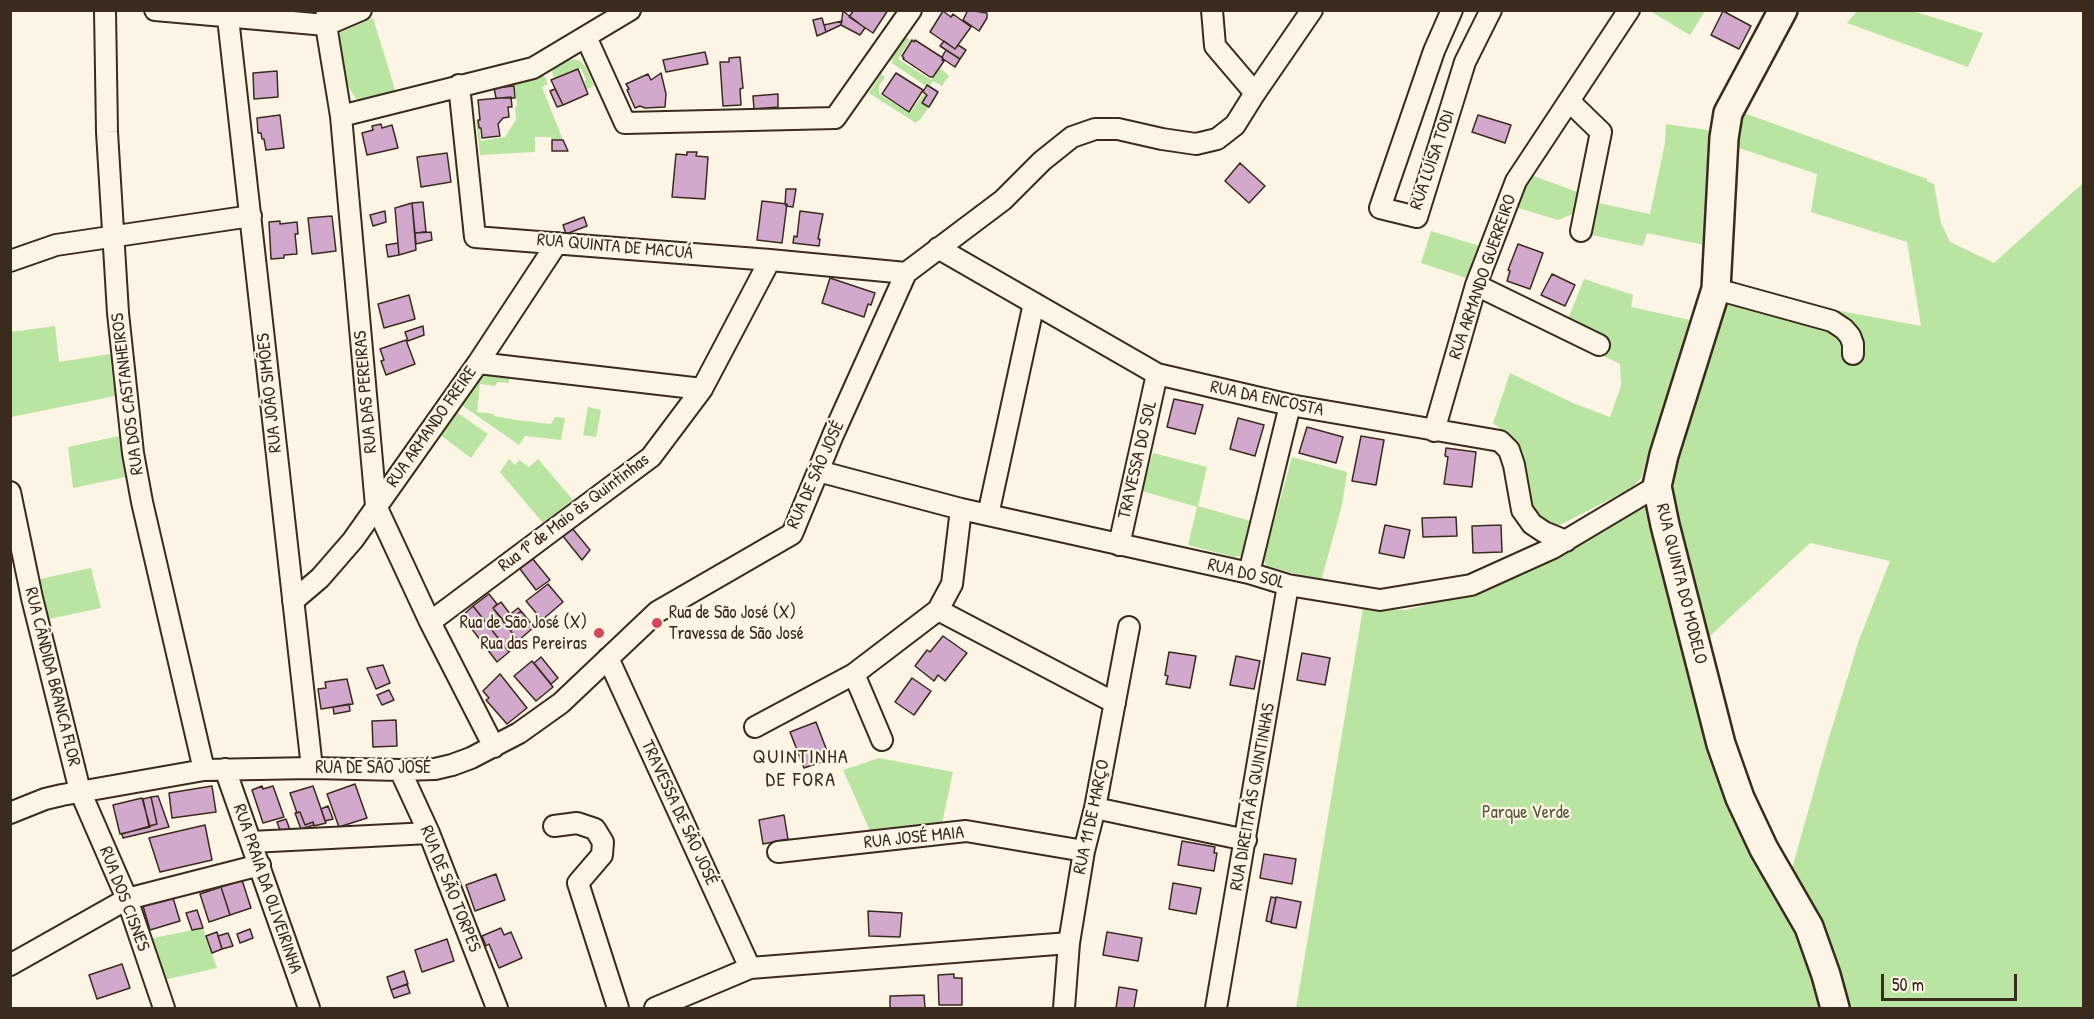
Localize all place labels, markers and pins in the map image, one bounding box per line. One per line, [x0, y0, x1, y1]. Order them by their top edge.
place label: Rua de São José (X) Travessa de São José [669, 602, 804, 644]
place label: Rua de São José (X) Rua das Pereiras [460, 612, 587, 654]
marker: Rua de São José (X) Travessa de São José [650, 616, 664, 630]
marker: Rua de São José (X) Rua das Pereiras [592, 626, 606, 640]

